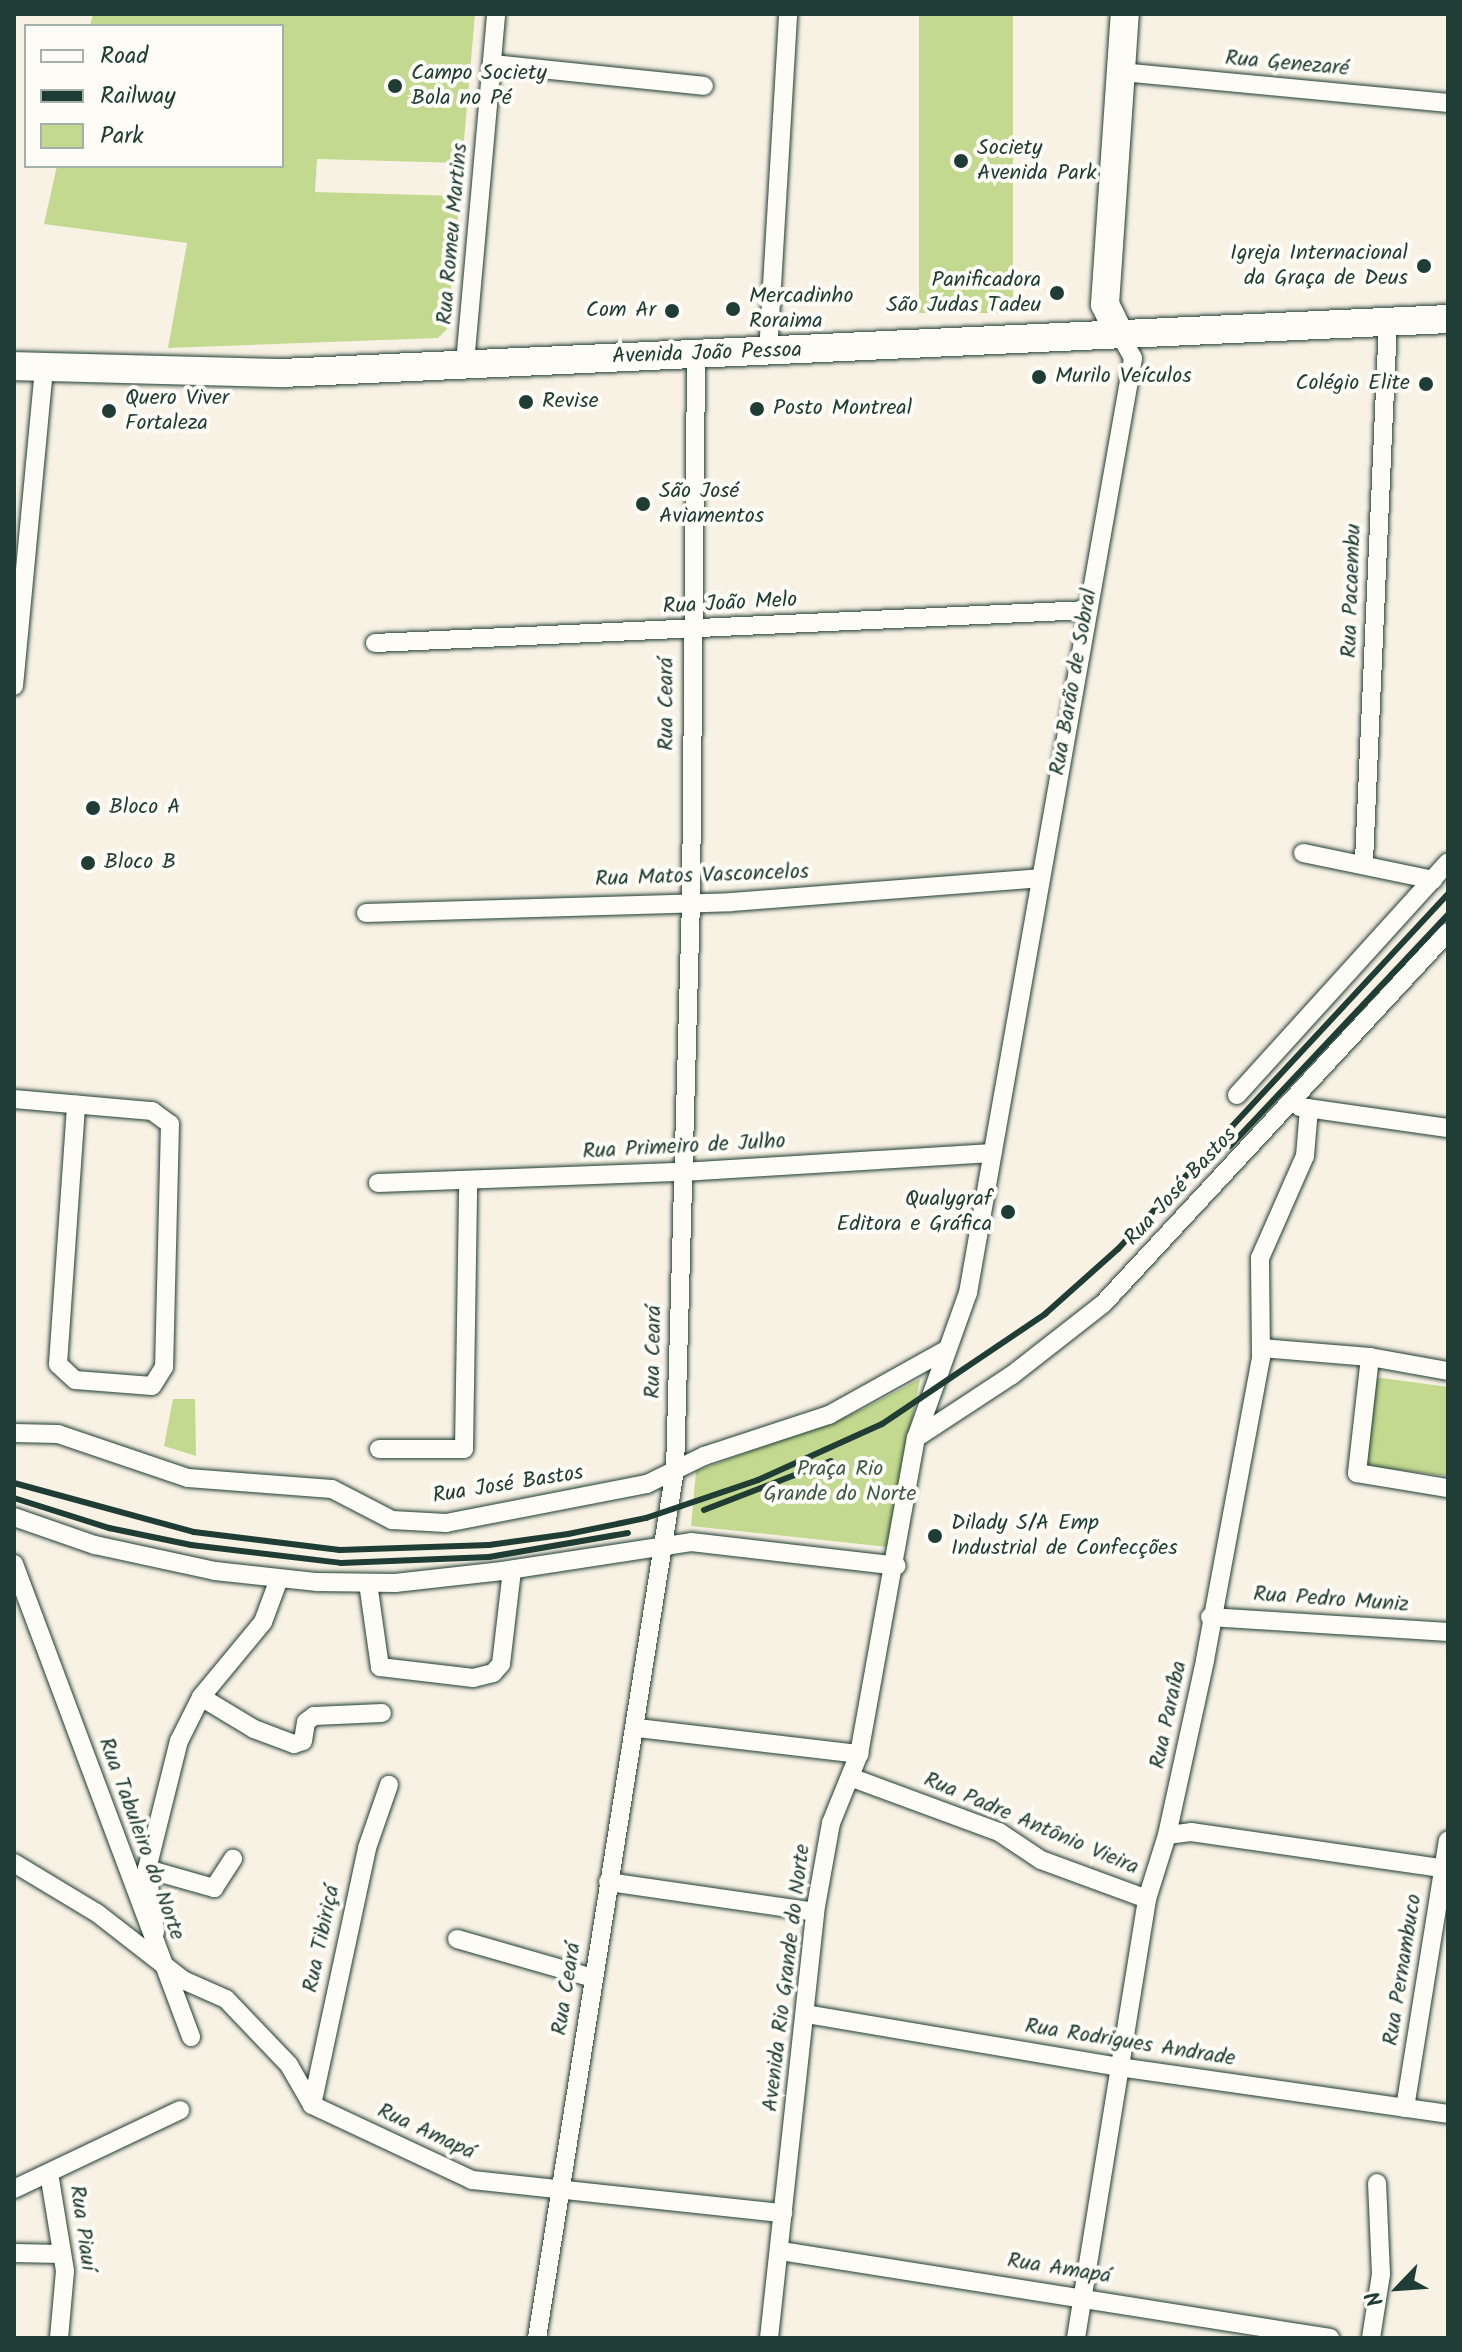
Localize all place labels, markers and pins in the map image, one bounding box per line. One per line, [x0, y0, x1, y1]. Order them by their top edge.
place label: Campo Society Bola no Pé [411, 60, 547, 112]
marker: Campo Society Bola no Pé [386, 77, 404, 95]
place label: Society Avenida Park [977, 135, 1097, 186]
marker: Society Avenida Park [952, 152, 970, 170]
place label: Igreja Internacional da Graça de Deus [1230, 240, 1408, 292]
marker: Igreja Internacional da Graça de Deus [1415, 257, 1433, 275]
place label: Panificadora São Judas Tadeu [886, 267, 1041, 318]
place label: Mercadinho Roraima [749, 283, 853, 334]
marker: Panificadora São Judas Tadeu [1048, 284, 1066, 302]
place label: Com Ar [586, 298, 656, 324]
marker: Mercadinho Roraima [724, 300, 742, 318]
marker: Com Ar [663, 302, 681, 320]
place label: Murilo Veículos [1055, 364, 1192, 390]
marker: Murilo Veículos [1030, 368, 1048, 386]
place label: Colégio Elite [1295, 371, 1410, 397]
marker: Colégio Elite [1417, 375, 1435, 393]
place label: Quero Viver Fortaleza [125, 385, 229, 436]
place label: Revise [542, 389, 599, 415]
marker: Revise [517, 393, 535, 411]
place label: Posto Montreal [773, 396, 912, 422]
marker: Posto Montreal [748, 400, 766, 418]
marker: Quero Viver Fortaleza [100, 402, 118, 420]
place label: São José Aviamentos [659, 478, 764, 530]
marker: São José Aviamentos [634, 495, 652, 513]
place label: Bloco A [109, 795, 180, 821]
marker: Bloco A [84, 799, 102, 817]
place label: Bloco B [104, 850, 176, 876]
marker: Bloco B [79, 854, 97, 872]
place label: Qualygraf Editora e Gráfica [836, 1186, 992, 1238]
marker: Qualygraf Editora e Gráfica [999, 1203, 1017, 1221]
place label: Dilady S/A Emp Industrial de Confecções [951, 1510, 1178, 1562]
marker: Dilady S/A Emp Industrial de Confecções [926, 1527, 944, 1545]

